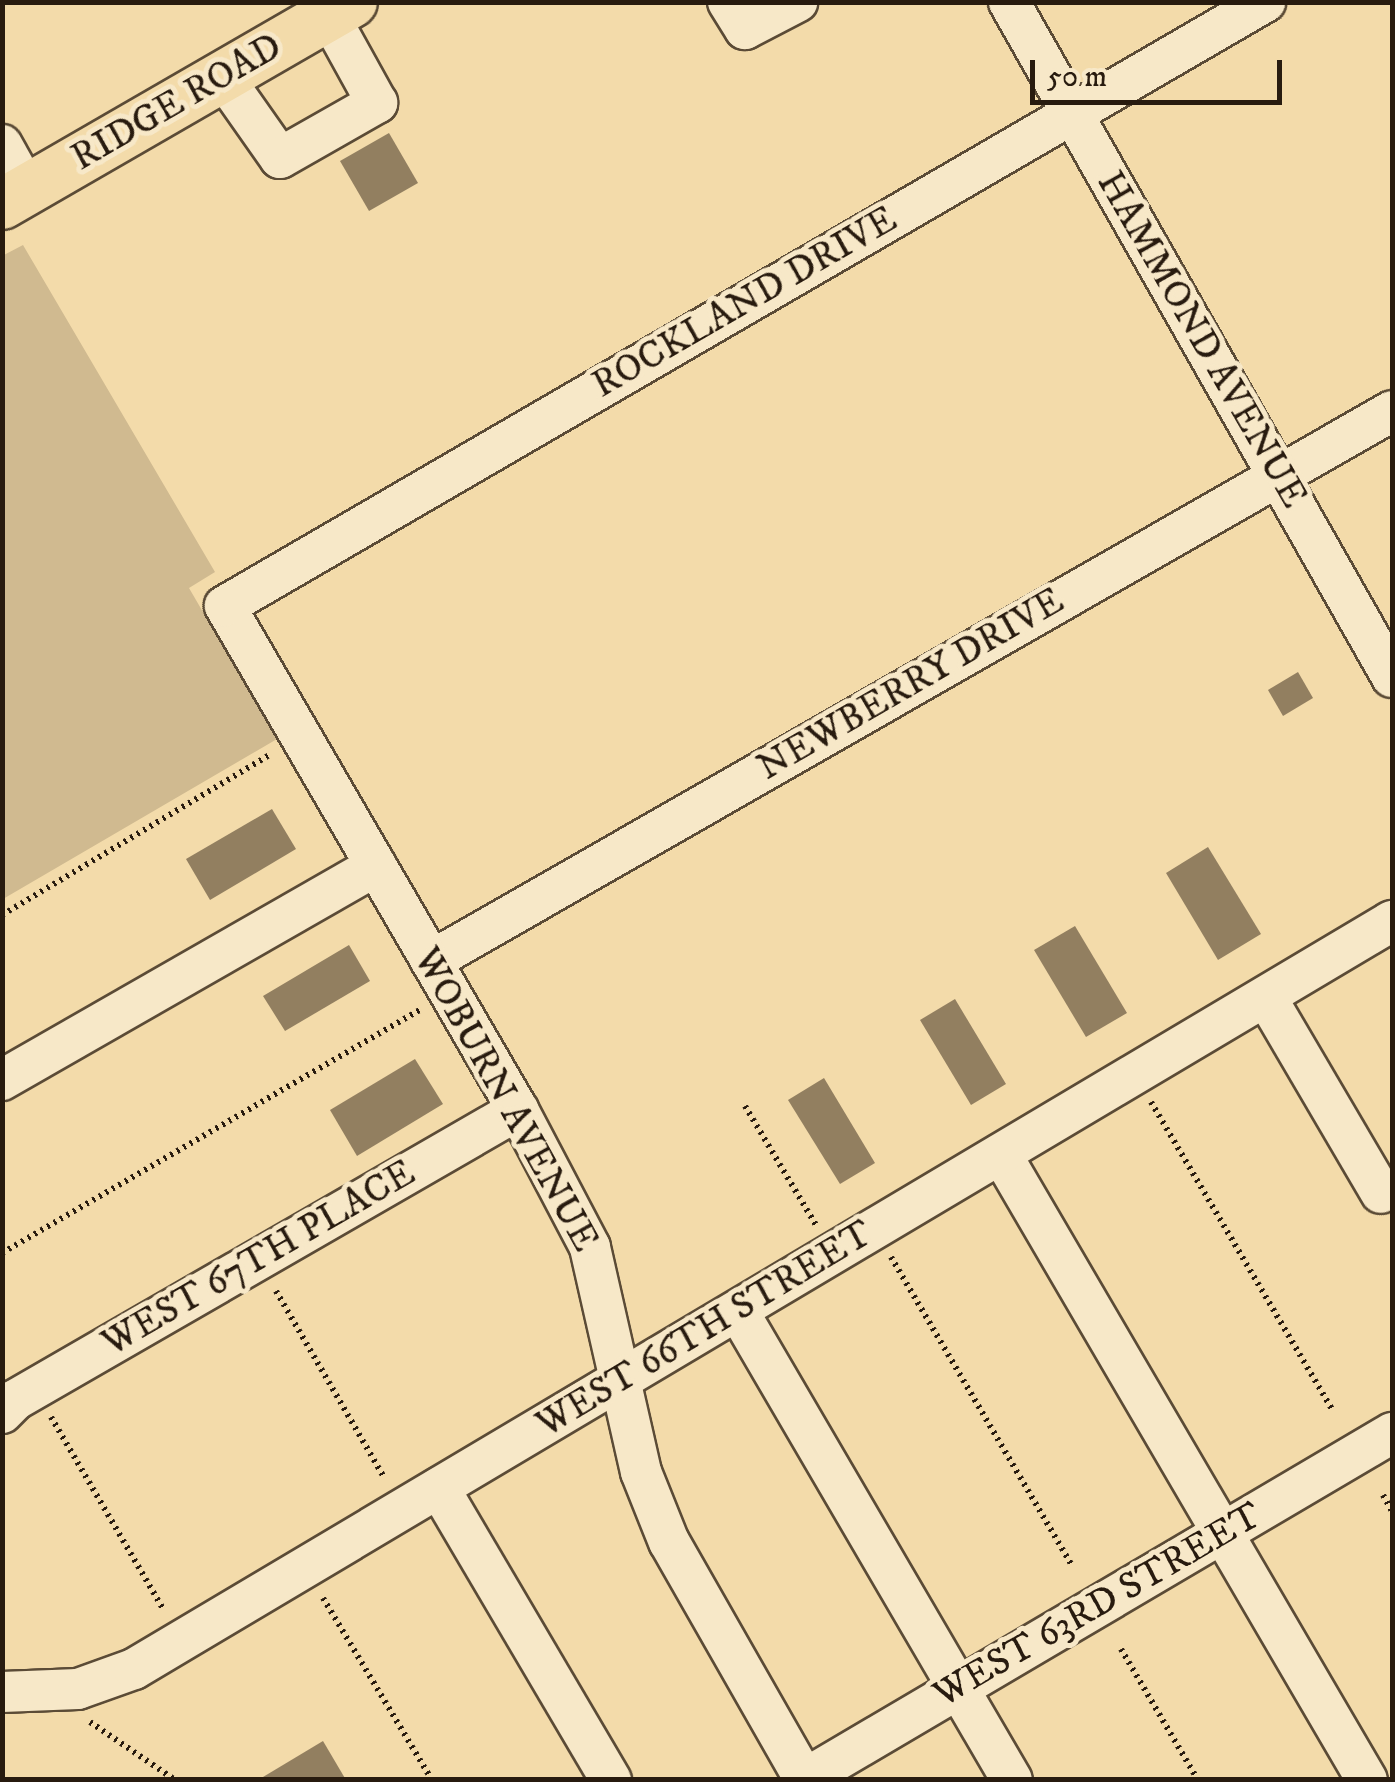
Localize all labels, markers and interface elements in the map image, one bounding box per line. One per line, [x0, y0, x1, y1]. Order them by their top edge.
street label: RIDGE ROAD [64, 25, 290, 181]
scale bar [1035, 40, 1288, 102]
text: 50 m [1047, 59, 1107, 96]
street label: HAMMOND AVENUE [1086, 164, 1316, 516]
street label: ROCKLAND DRIVE [585, 197, 905, 409]
street label: NEWBERRY DRIVE [750, 579, 1072, 791]
street label: WOBURN AVENUE [403, 940, 607, 1260]
street label: WEST 67TH PLACE [95, 1151, 423, 1367]
street label: WEST 66TH STREET [529, 1212, 881, 1448]
street label: WEST 63RD STREET [926, 1494, 1270, 1718]

